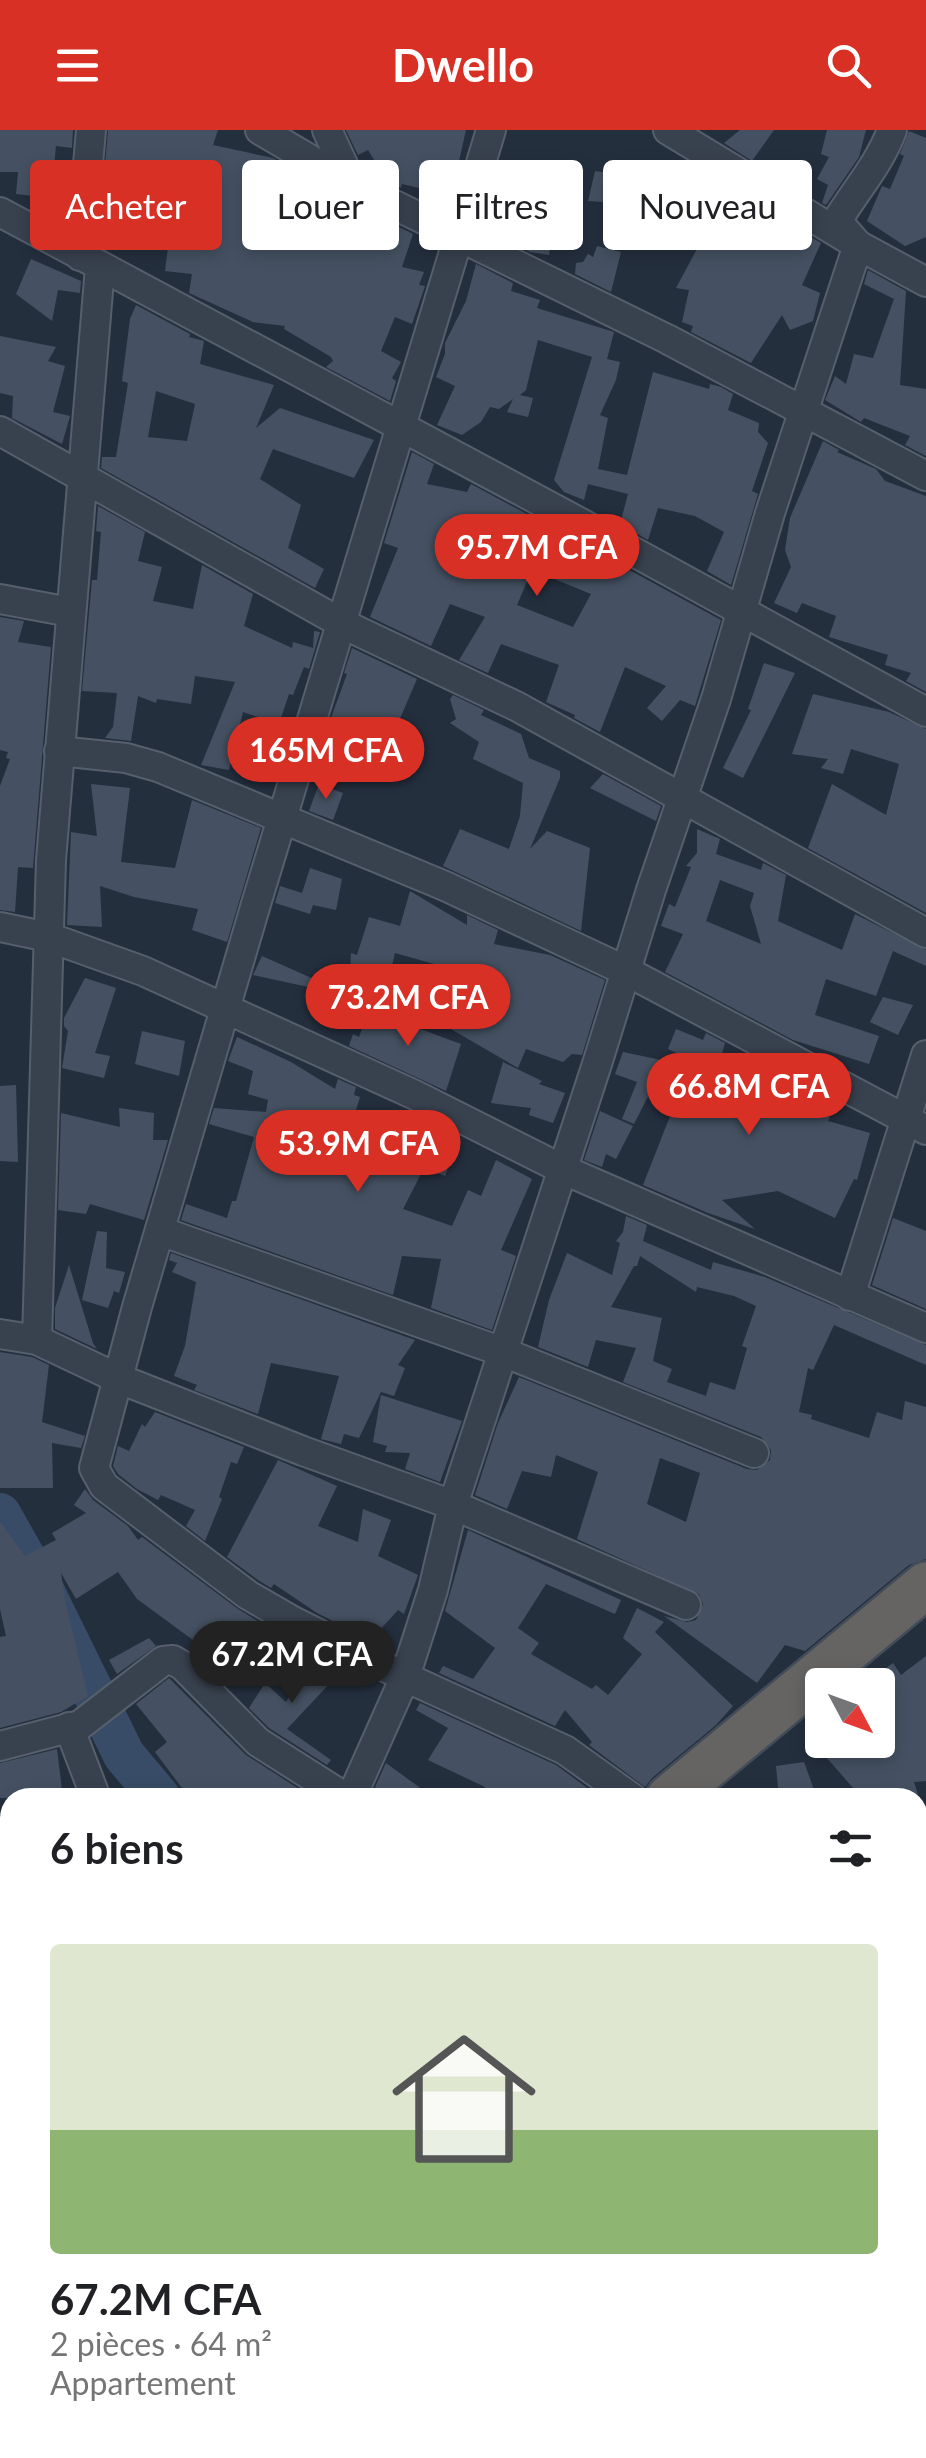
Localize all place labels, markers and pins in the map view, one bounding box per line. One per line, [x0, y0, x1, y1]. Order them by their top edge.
pin: 95.7M CFA [423, 514, 651, 599]
pin: 165M CFA [223, 717, 429, 802]
pin: 73.2M CFA [294, 964, 522, 1049]
pin: 66.8M CFA [635, 1053, 863, 1138]
pin: 53.9M CFA [244, 1110, 472, 1195]
pin: 67.2M CFA [178, 1621, 406, 1706]

